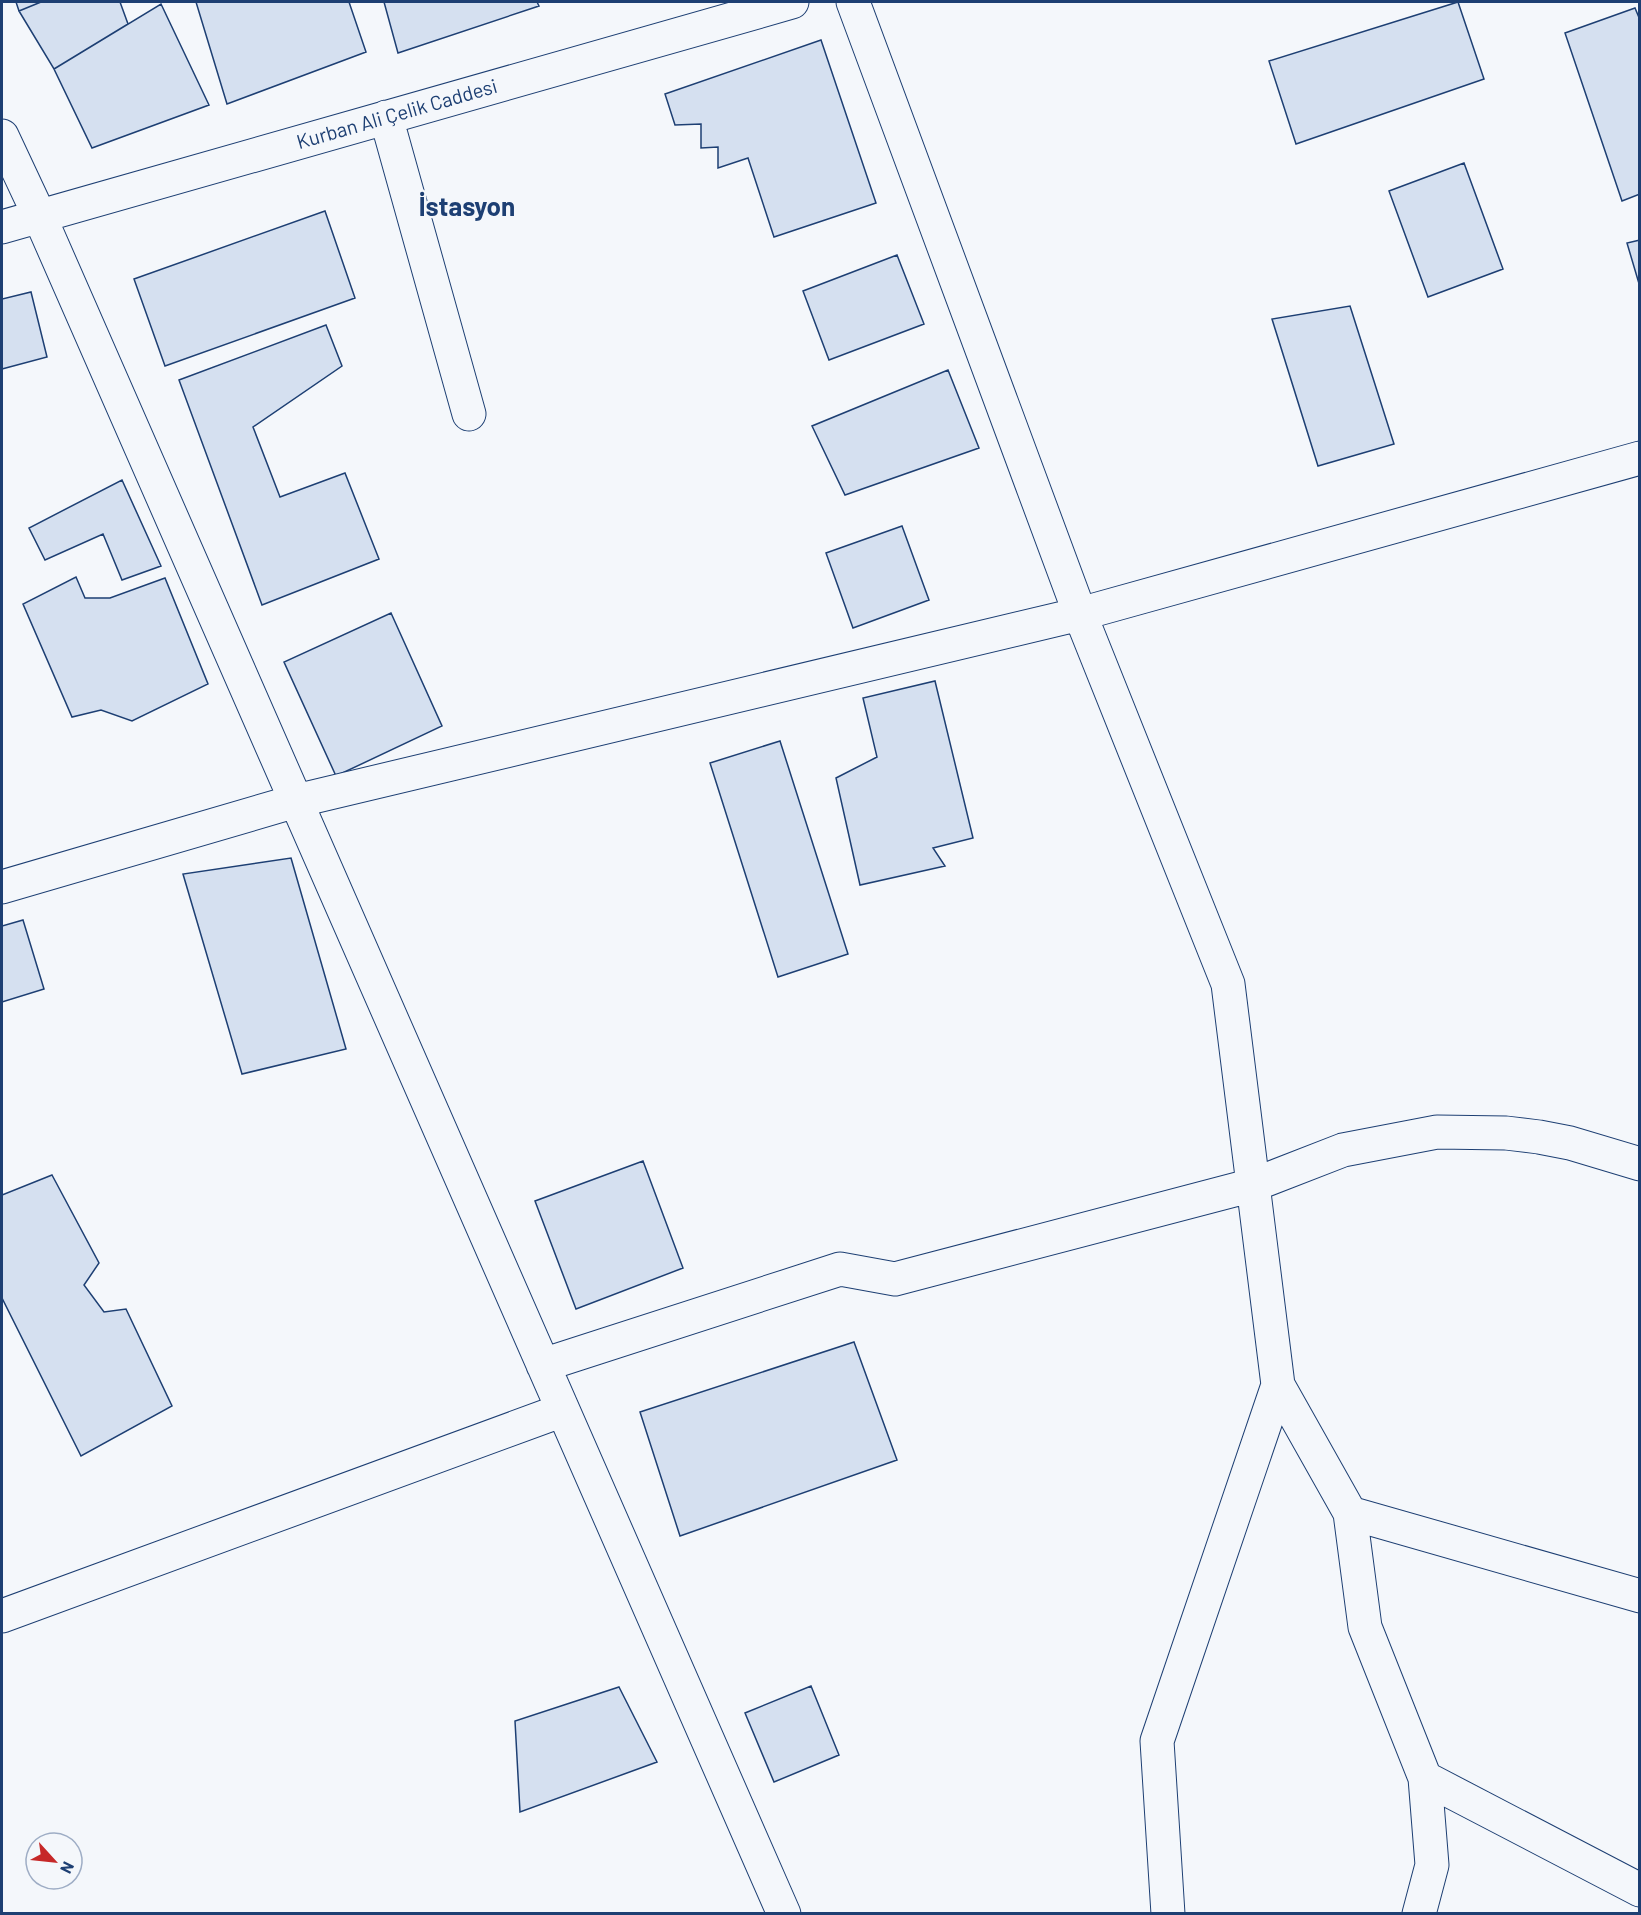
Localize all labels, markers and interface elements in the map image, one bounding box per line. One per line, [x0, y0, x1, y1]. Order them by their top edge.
street label: Kurban Ali Çelik Caddesi [294, 73, 500, 153]
district label: İstasyon [419, 190, 515, 221]
north arrow [24, 1831, 84, 1891]
text: N [57, 1859, 79, 1877]

